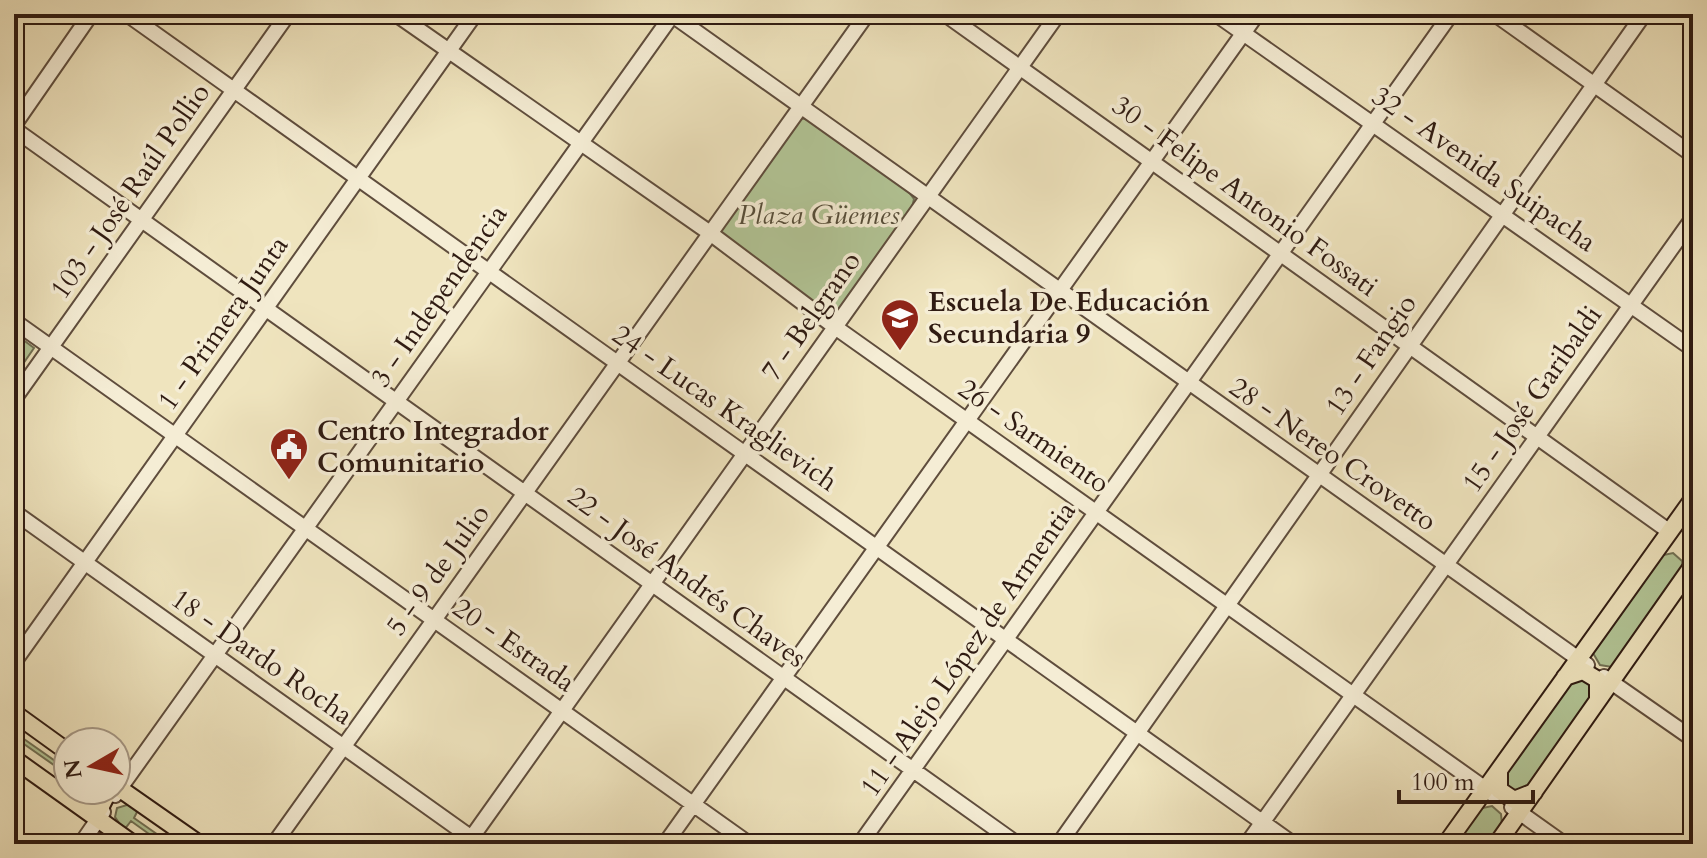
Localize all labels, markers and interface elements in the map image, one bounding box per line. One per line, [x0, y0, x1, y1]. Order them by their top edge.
street label: 103 - José Raúl Pollio [41, 76, 219, 306]
street label: 32 - Avenida Suipacha [1364, 77, 1604, 261]
street label: 30 - Felipe Antonio Fossati [1104, 87, 1386, 305]
park label: Plaza Güemes [738, 196, 900, 234]
street label: 3 - Independencia [362, 197, 516, 395]
street label: 1 - Primera Junta [149, 228, 297, 418]
street label: 7 - Belgrano [752, 244, 870, 388]
place label: Escuela De Educación Secundaria 9 [928, 283, 1209, 353]
street label: 13 - Fangio [1316, 287, 1426, 423]
school or university icon: Escuela De Educación Secundaria 9 [879, 297, 921, 352]
street label: 15 - José Garibaldi [1453, 298, 1611, 500]
street label: 24 - Lucas Kraglievich [605, 316, 845, 500]
street label: 28 - Nereo Crovetto [1222, 368, 1444, 540]
street label: 26 - Sarmiento [951, 370, 1117, 502]
place label: Centro Integrador Comunitario [317, 412, 550, 482]
public building icon: Centro Integrador Comunitario [268, 426, 310, 481]
street label: 22 - José Andrés Chaves [560, 478, 814, 676]
street label: 11 - Alejo López de Armentia [851, 494, 1085, 804]
street label: 5 - 9 de Julio [377, 497, 499, 643]
street label: 18 - Dardo Rocha [164, 580, 360, 734]
street label: 20 - Estrada [445, 589, 583, 701]
north arrow [52, 726, 132, 806]
scale bar [1399, 754, 1533, 804]
text: N [57, 757, 90, 781]
text: 100 m [1411, 766, 1475, 799]

